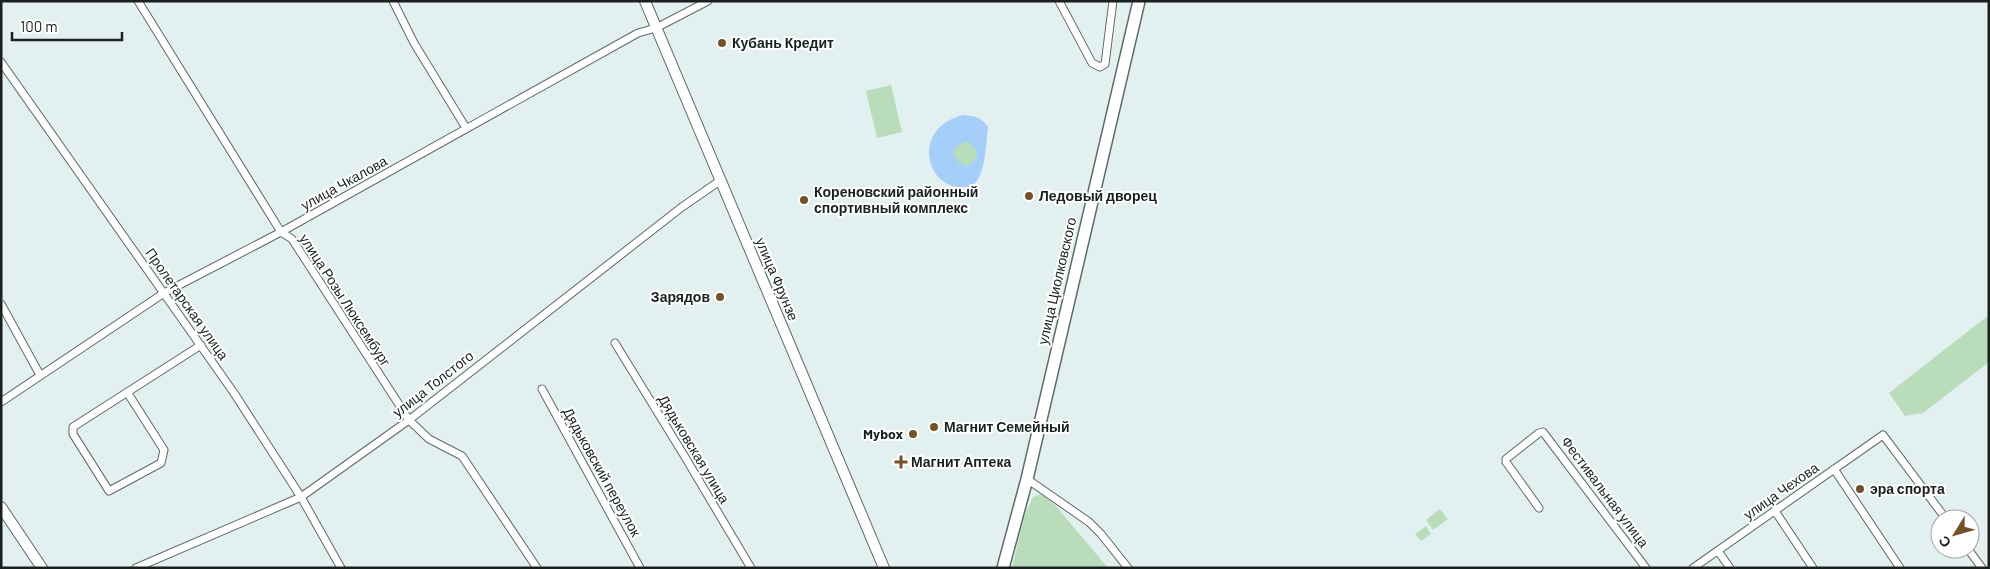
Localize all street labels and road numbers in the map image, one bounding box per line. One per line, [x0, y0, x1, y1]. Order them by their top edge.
street label: улица Чкалова [298, 152, 390, 213]
street label: улица Циолковского [1034, 215, 1079, 346]
street label: улица Розы Люксембург [296, 230, 395, 369]
street label: улица Фрунзе [752, 235, 803, 323]
street label: Пролетарская улица [142, 244, 233, 363]
street label: улица Толстого [389, 347, 477, 420]
street label: Дядьковская улица [655, 391, 734, 506]
street label: Дядьковский переулок [560, 404, 645, 540]
street label: Фестивальная улица [1558, 433, 1653, 551]
street label: улица Чехова [1740, 458, 1822, 523]

